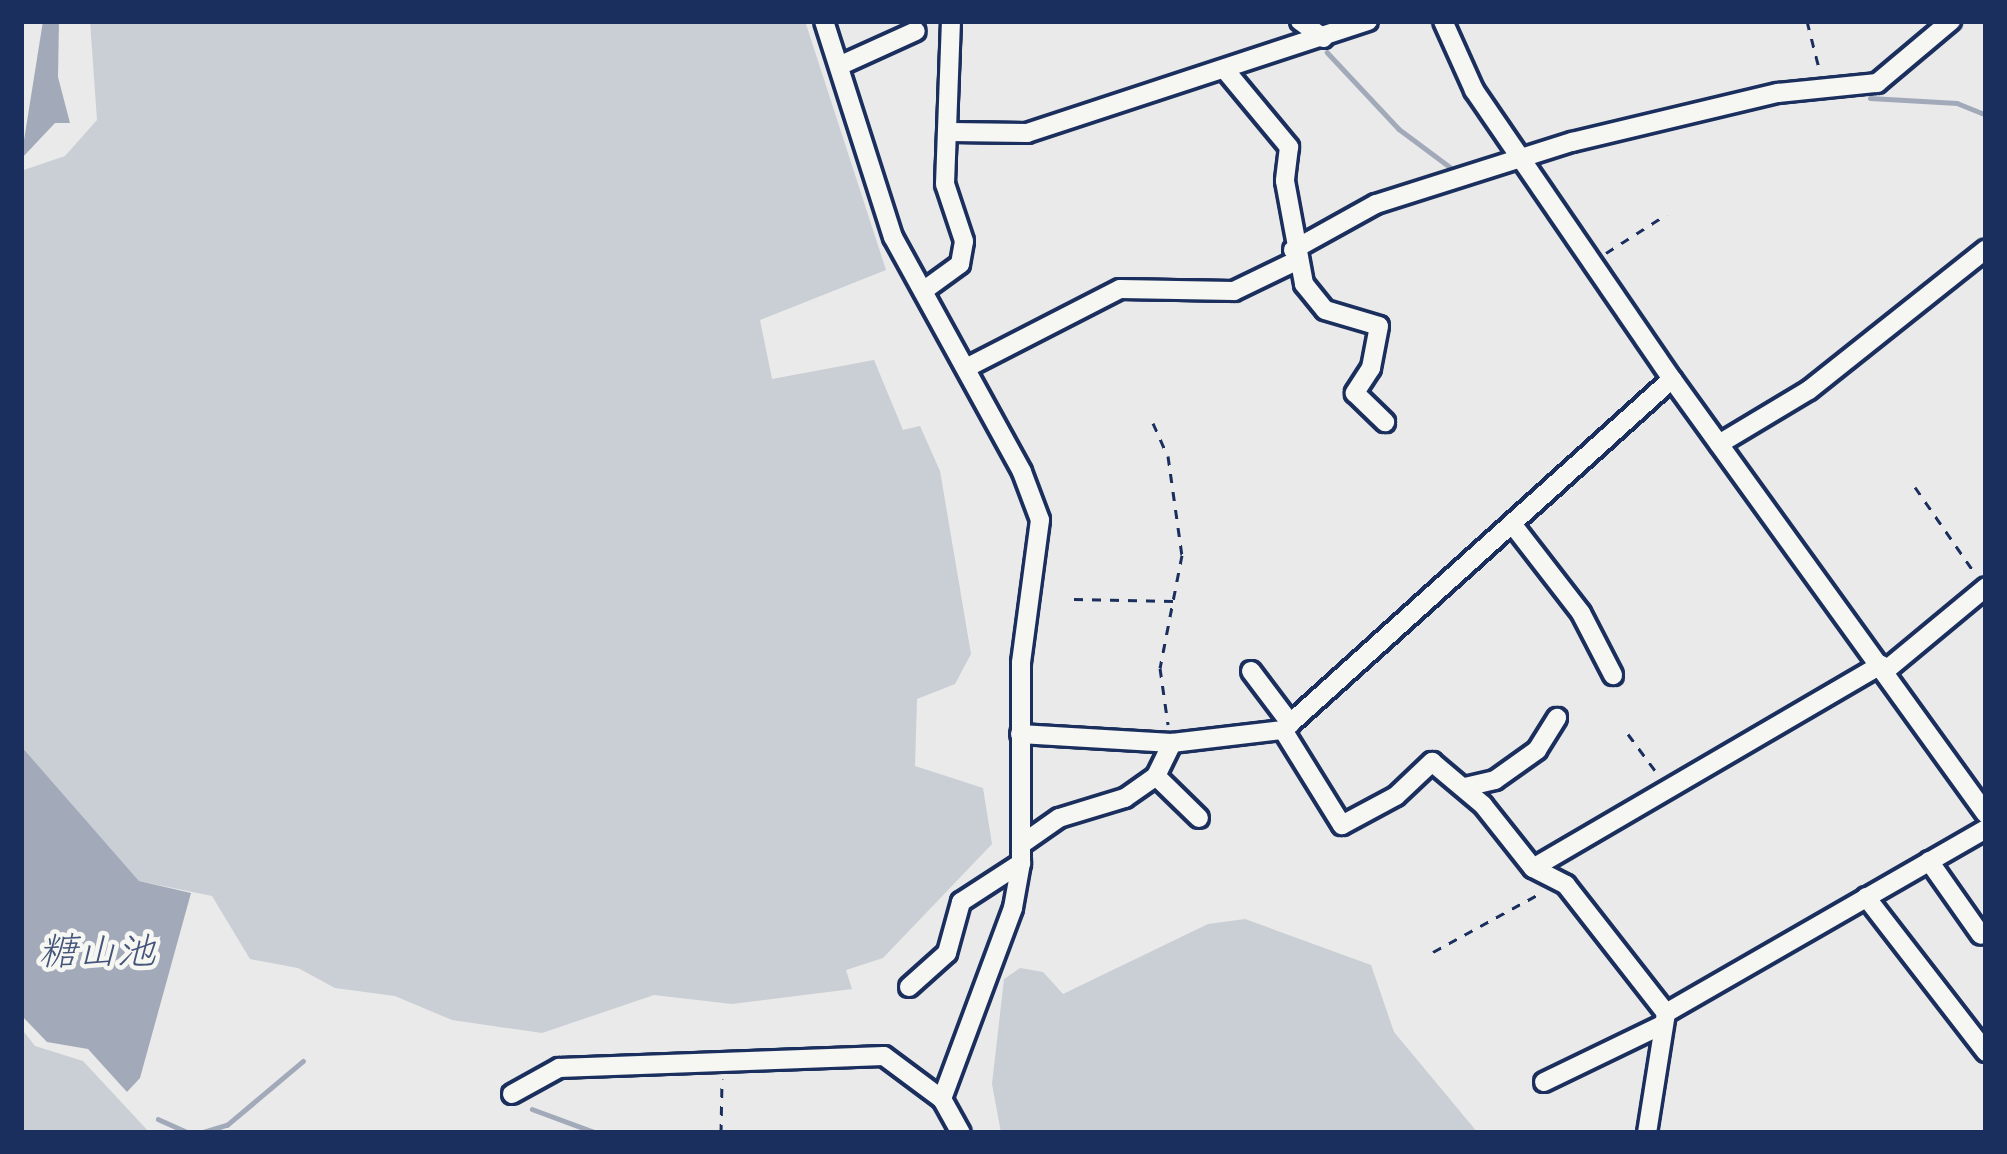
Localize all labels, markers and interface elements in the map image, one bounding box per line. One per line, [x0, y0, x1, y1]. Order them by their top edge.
water label: 糖山池 [39, 927, 155, 973]

